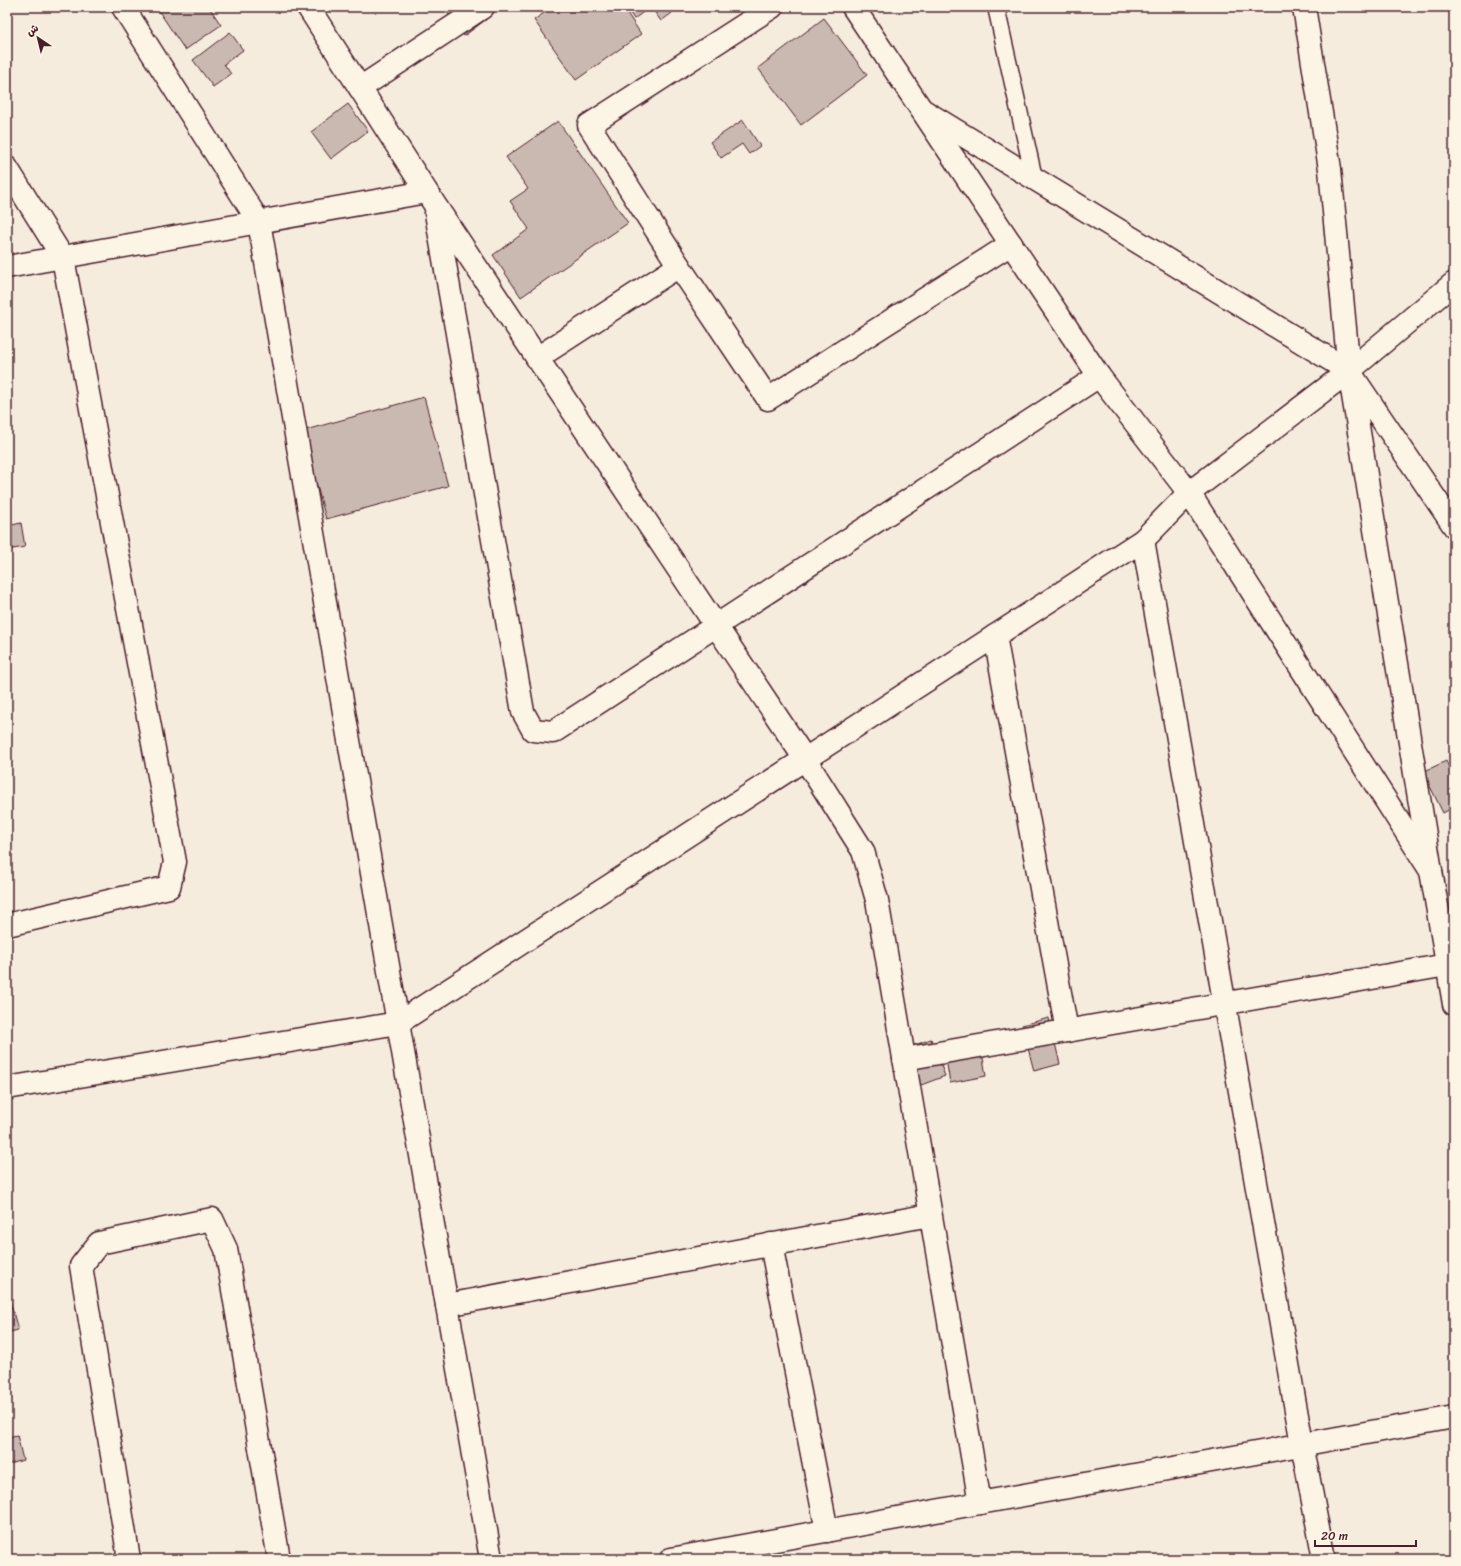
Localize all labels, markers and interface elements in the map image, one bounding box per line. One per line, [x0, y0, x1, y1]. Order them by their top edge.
north arrow [18, 18, 58, 58]
text: ش [22, 19, 43, 41]
scale bar [1315, 1522, 1416, 1548]
text: 20 m [1321, 1525, 1348, 1547]

